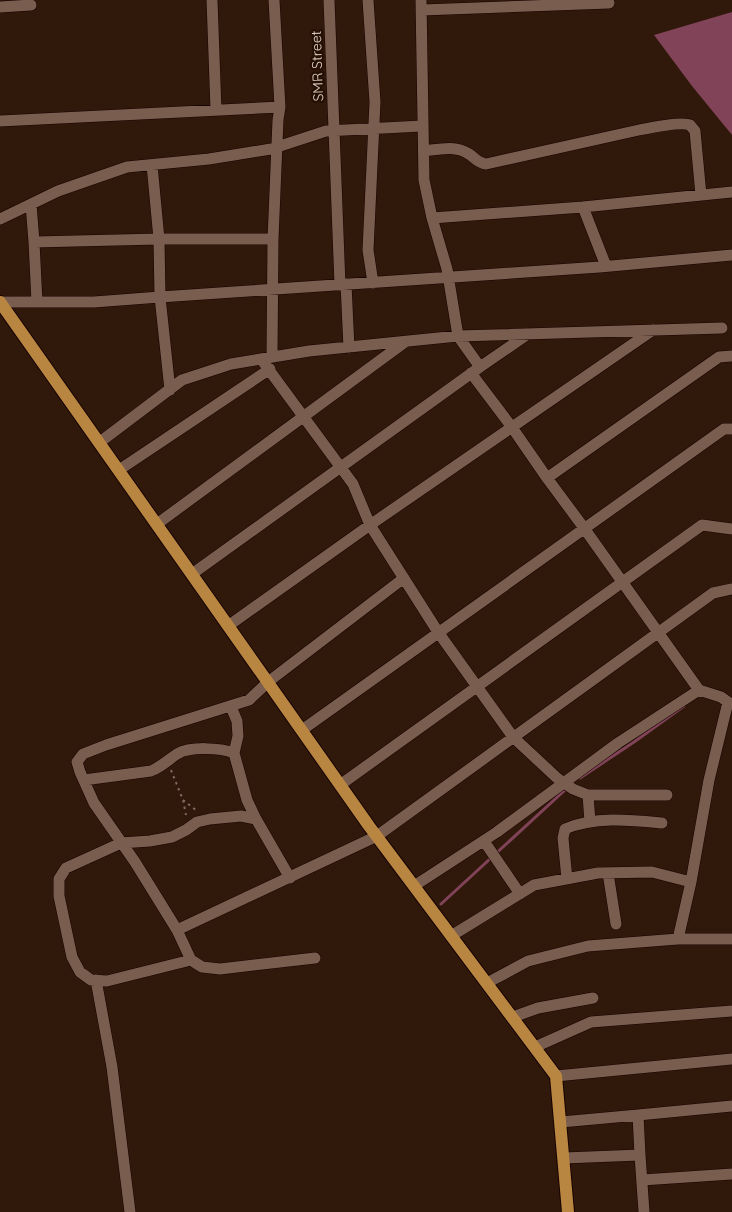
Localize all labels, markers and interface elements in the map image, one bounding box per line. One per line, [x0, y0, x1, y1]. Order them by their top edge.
street label: SMR Street [307, 30, 327, 102]

